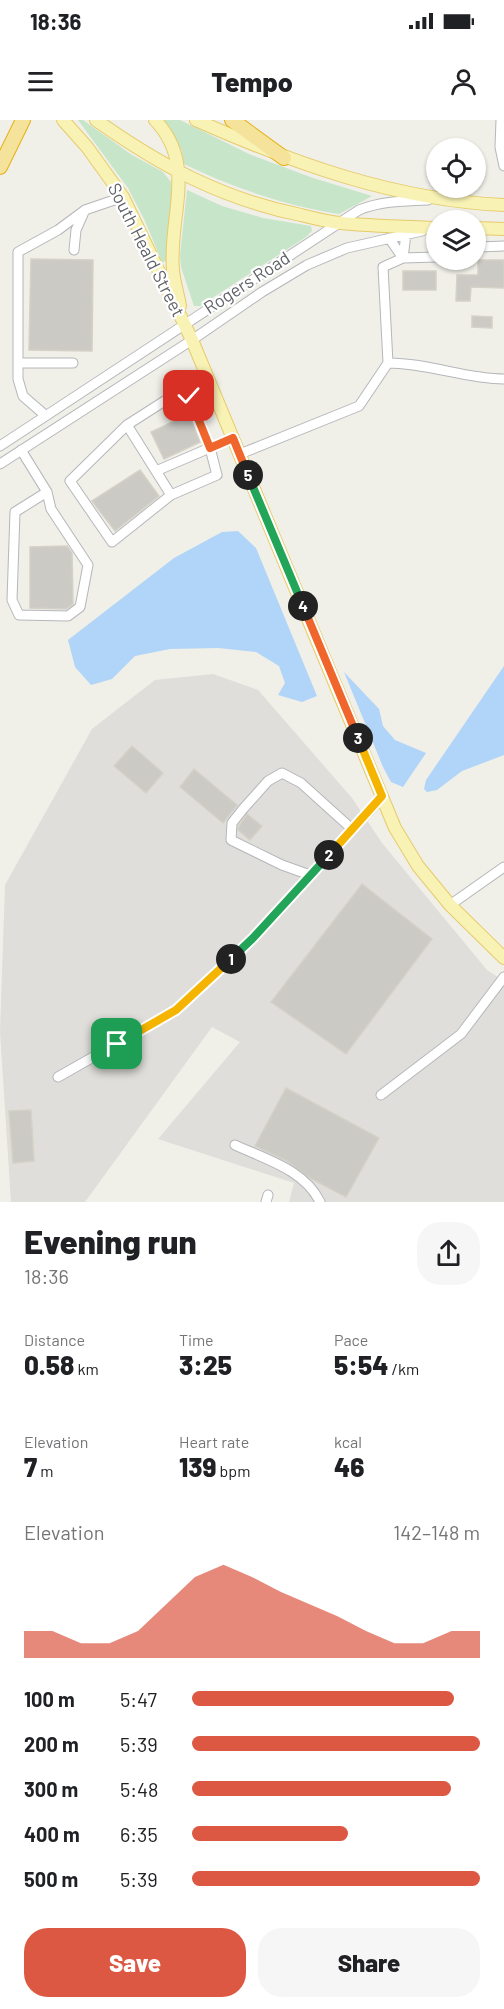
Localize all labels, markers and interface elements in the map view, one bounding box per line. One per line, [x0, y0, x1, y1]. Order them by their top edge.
text: 18:36 [30, 8, 81, 34]
icon: menu [24, 65, 57, 98]
text: Tempo [211, 65, 293, 97]
icon: person [447, 65, 480, 98]
map controls [426, 138, 486, 270]
button: locate [426, 138, 486, 198]
street label: South Heald Street [104, 179, 190, 320]
button: layers [426, 210, 486, 270]
street label: Rogers Road [199, 246, 294, 318]
pin [163, 370, 214, 421]
icon: check [172, 379, 205, 412]
pin: 5 [233, 460, 263, 490]
text: 5 [244, 465, 252, 484]
pin: 4 [288, 591, 318, 621]
text: 4 [298, 596, 308, 615]
pin: 3 [343, 723, 373, 753]
text: 3 [354, 728, 362, 747]
pin: 2 [314, 840, 344, 870]
text: 2 [325, 845, 333, 864]
pin: 1 [216, 944, 246, 974]
text: 1 [228, 949, 234, 968]
pin [91, 1018, 142, 1069]
icon: arrive [100, 1027, 133, 1060]
text: Evening run [24, 1221, 197, 1261]
button: share [417, 1222, 480, 1285]
text: 18:36 [24, 1264, 69, 1288]
text: Distance [24, 1330, 85, 1349]
text: Time [179, 1330, 214, 1349]
text: Pace [334, 1330, 368, 1349]
text: 0.58 [24, 1349, 74, 1380]
text: 3:25 [179, 1349, 232, 1380]
text: 5:54 [334, 1349, 388, 1380]
text: km [74, 1359, 99, 1378]
text: /km [388, 1359, 419, 1378]
text: Elevation [24, 1432, 88, 1451]
text: Heart rate [179, 1432, 249, 1451]
text: kcal [334, 1432, 362, 1451]
text: 7 [24, 1451, 37, 1482]
text: 139 [179, 1451, 216, 1482]
text: 46 [334, 1451, 364, 1482]
text: m [37, 1461, 54, 1480]
text: bpm [216, 1461, 250, 1480]
text: Elevation [24, 1520, 105, 1544]
text: 142–148 m [393, 1520, 480, 1544]
text: 100 m [24, 1687, 75, 1711]
text: 5:47 [120, 1687, 157, 1711]
text: 200 m [24, 1732, 79, 1756]
text: 5:39 [120, 1732, 158, 1756]
text: 300 m [24, 1777, 78, 1801]
text: 5:48 [120, 1777, 159, 1801]
text: 400 m [24, 1822, 80, 1846]
text: 6:35 [120, 1822, 158, 1846]
text: 500 m [24, 1867, 78, 1891]
text: 5:39 [120, 1867, 158, 1891]
button: Save [24, 1928, 246, 1997]
button: Share [258, 1928, 480, 1997]

